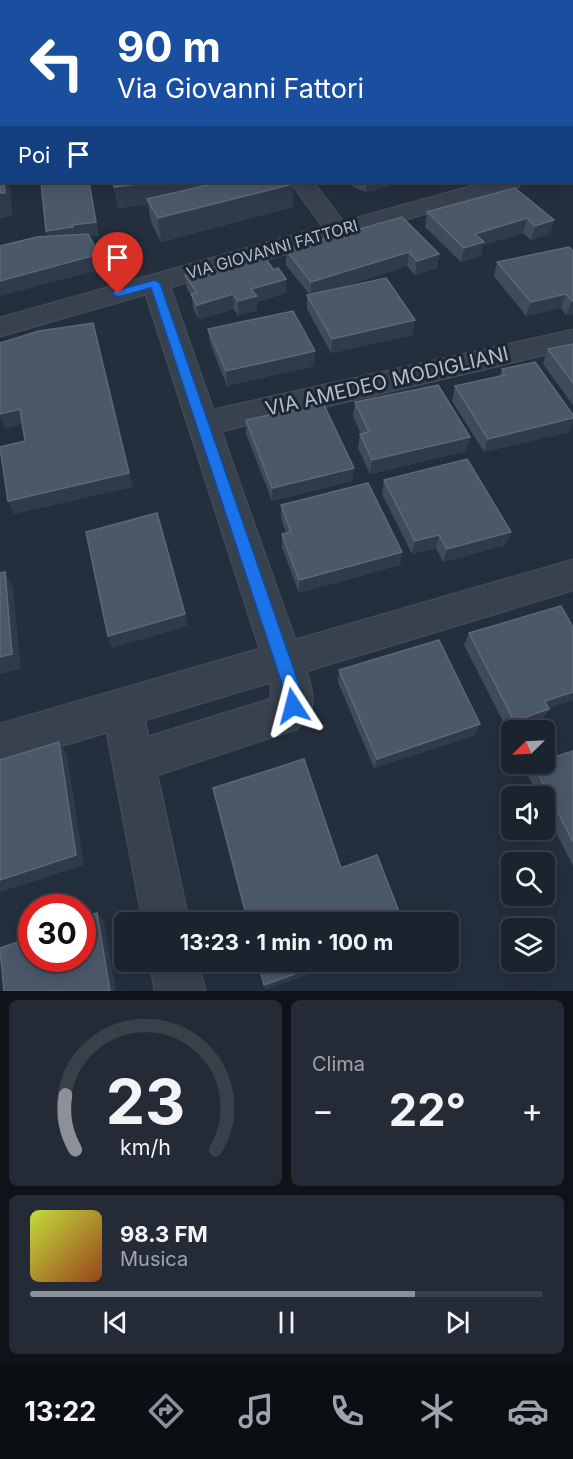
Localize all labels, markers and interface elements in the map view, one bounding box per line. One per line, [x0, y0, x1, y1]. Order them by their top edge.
text: 90 m [117, 21, 221, 72]
icon: left [18, 24, 96, 102]
text: Via Giovanni Fattori [117, 72, 364, 105]
icon: arrive [62, 138, 95, 171]
text: Poi [18, 142, 50, 168]
street label: VIA GIOVANNI FATTORI [184, 215, 360, 283]
pin [92, 232, 143, 294]
icon: arrive [101, 241, 134, 274]
street label: VIA AMEDEO MODIGLIANI [263, 341, 511, 421]
position arrow [261, 674, 325, 738]
north arrow [501, 720, 555, 774]
map controls [501, 720, 555, 972]
button: sound [501, 786, 555, 840]
button: search [501, 852, 555, 906]
speed limit sign: 30 [18, 894, 96, 972]
button: layers [501, 918, 555, 972]
text: 13:23 · 1 min · 100 m [180, 929, 393, 955]
text: Clima [312, 1052, 365, 1076]
text: 23 [106, 1064, 185, 1139]
text: 22° [389, 1082, 466, 1137]
text: − [312, 1090, 334, 1130]
text: + [521, 1090, 543, 1130]
text: km/h [120, 1134, 171, 1160]
text: 98.3 FM [120, 1221, 208, 1247]
text: Musica [120, 1247, 188, 1271]
icon: previous [99, 1306, 132, 1339]
icon: pause [270, 1306, 303, 1339]
icon: next [441, 1306, 474, 1339]
icon: directions [145, 1390, 187, 1432]
icon: music [235, 1390, 277, 1432]
icon: phone [326, 1390, 368, 1432]
icon: climate [416, 1390, 458, 1432]
icon: car [507, 1390, 549, 1432]
text: 13:22 [24, 1395, 96, 1428]

